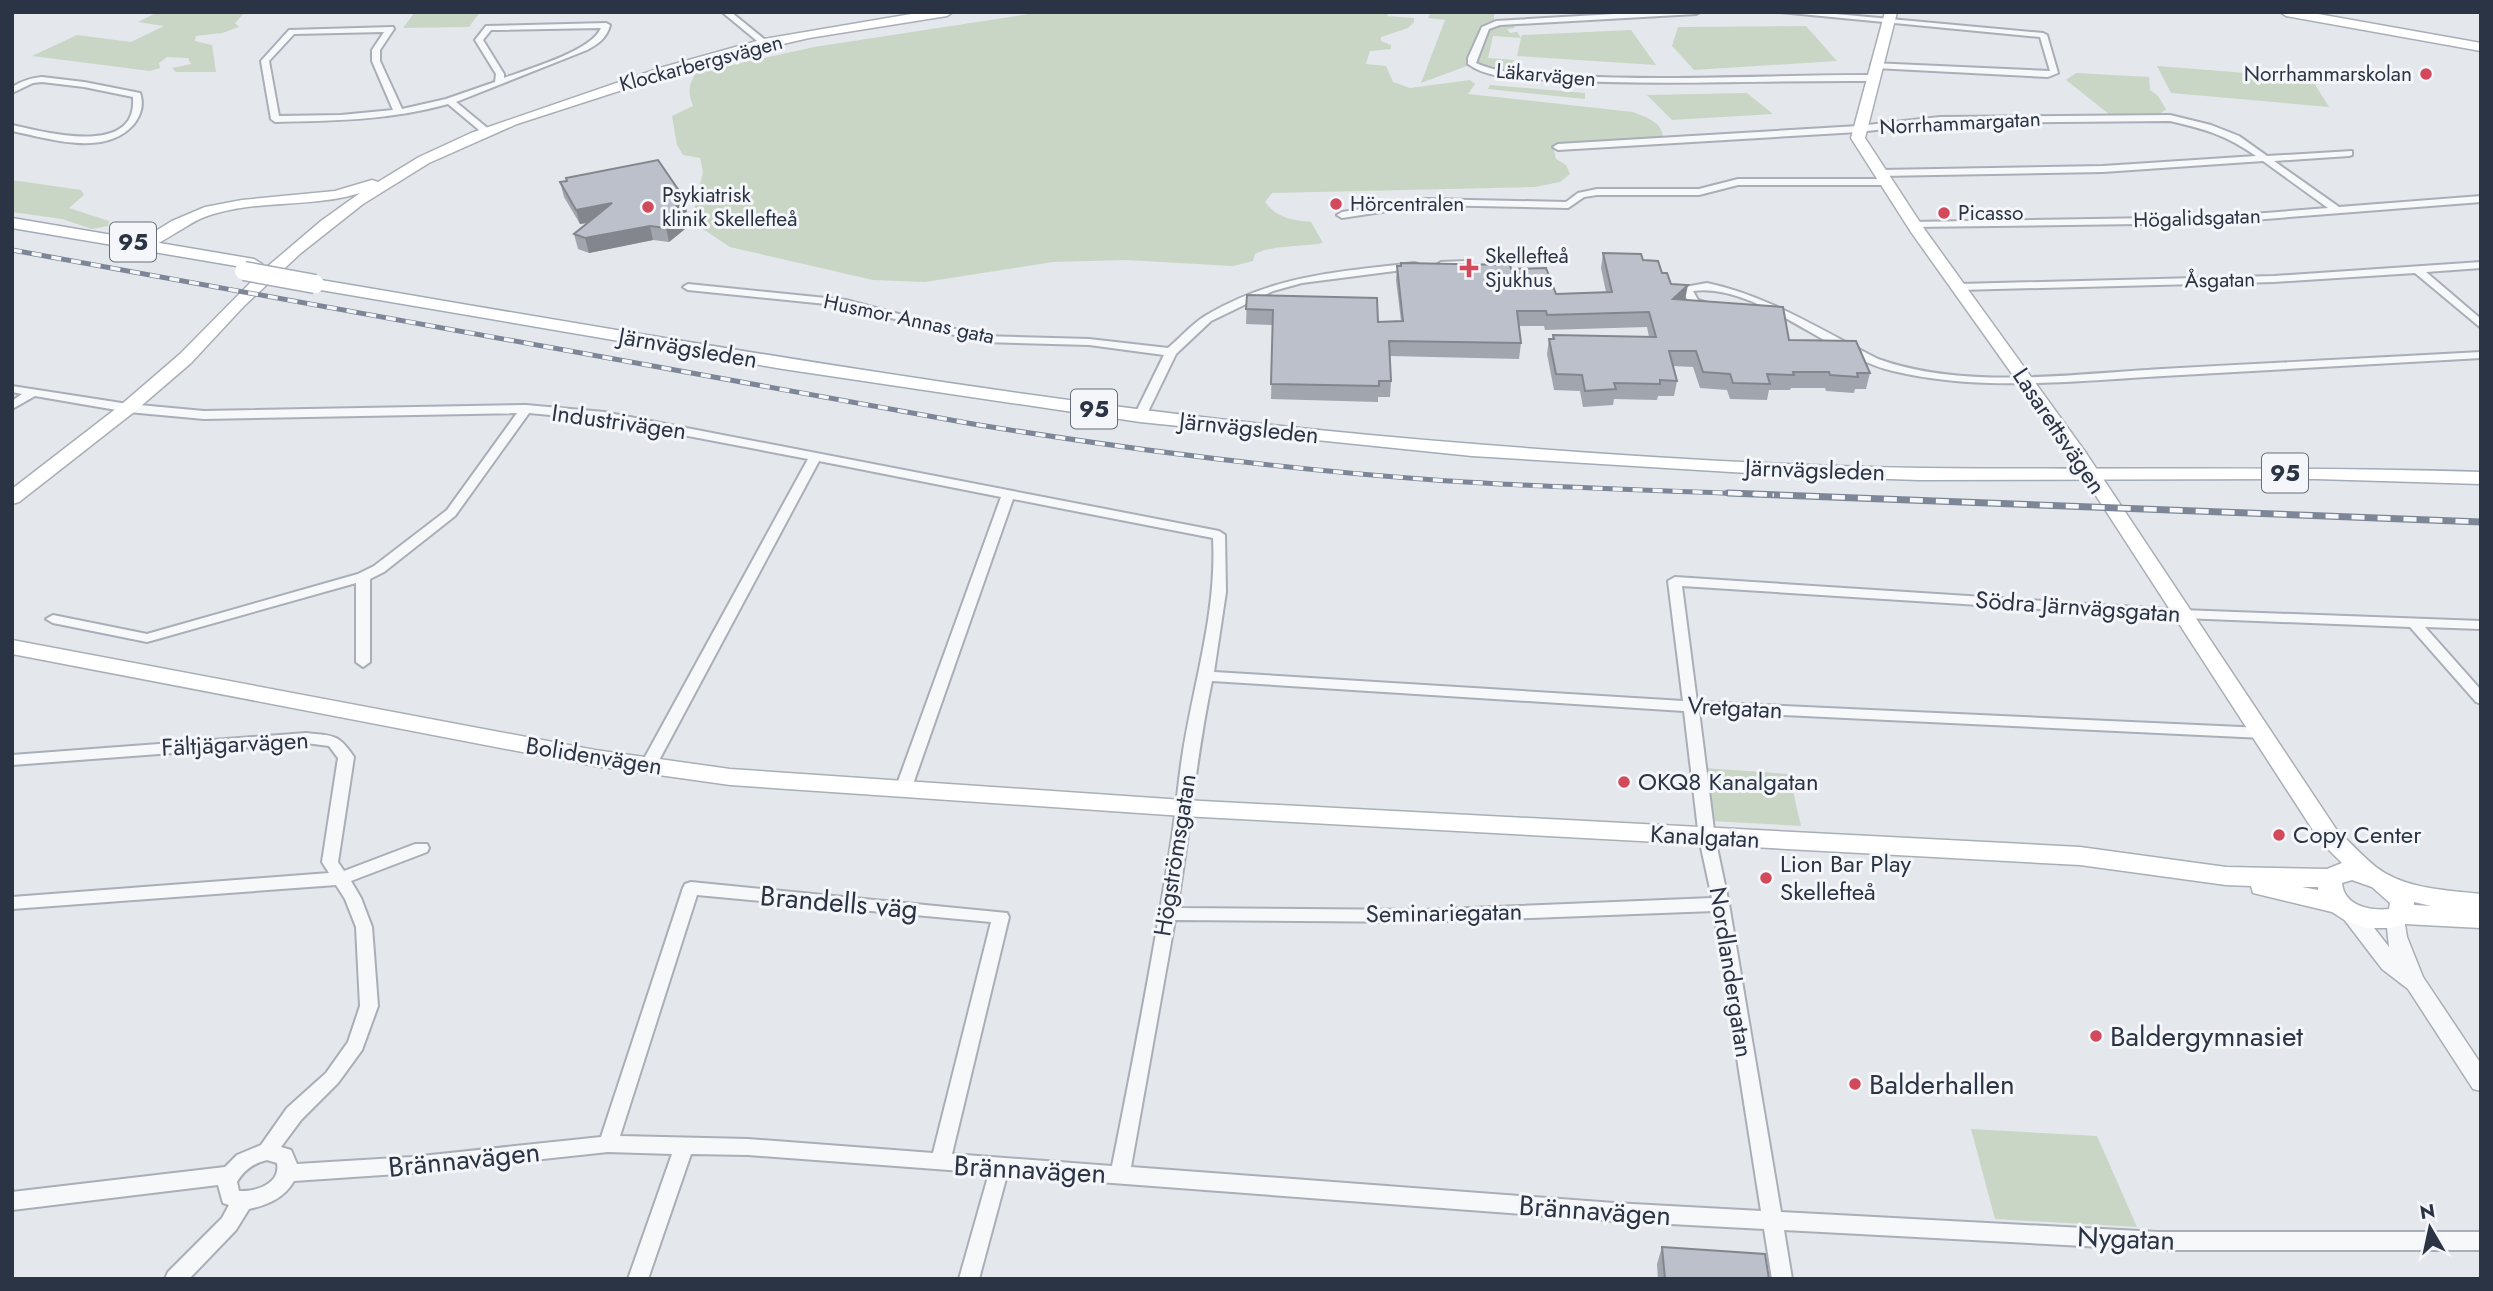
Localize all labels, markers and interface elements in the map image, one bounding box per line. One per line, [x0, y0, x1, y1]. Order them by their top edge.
street label: Klockarbergsvägen [616, 27, 786, 99]
street label: Läkarvägen [1495, 56, 1597, 94]
place label: Norrhammarskolan [2244, 59, 2412, 89]
marker: Norrhammarskolan [2418, 66, 2434, 82]
street label: Norrhammargatan [1879, 104, 2041, 142]
place label: Psykiatrisk klinik Skellefteå [662, 180, 797, 234]
place label: Hörcentralen [1350, 189, 1464, 219]
marker: Hörcentralen [1328, 196, 1344, 212]
place label: Picasso [1958, 198, 2024, 228]
marker: Psykiatrisk klinik Skellefteå [640, 199, 656, 215]
street label: Högalidsgatan [2133, 201, 2261, 235]
marker: Picasso [1936, 205, 1952, 221]
road number: 95 [110, 222, 156, 262]
place label: Skellefteå Sjukhus [1485, 241, 1569, 295]
marker: Skellefteå Sjukhus [1459, 258, 1479, 278]
street label: Åsgatan [2184, 264, 2256, 296]
street label: Husmor Annas gata [821, 286, 997, 352]
street label: Järnvägsleden [613, 318, 760, 377]
street label: Lasarettsvägen [2004, 361, 2115, 501]
road number: 95 [1071, 390, 1117, 428]
street label: Industrivägen [550, 395, 689, 448]
street label: Järnvägsleden [1175, 402, 1321, 452]
street label: Järnvägsleden [1741, 449, 1886, 489]
road number: 95 [2262, 453, 2308, 492]
street label: Södra Järnvägsgatan [1974, 582, 2182, 631]
street label: Vretgatan [1687, 688, 1784, 727]
street label: Fältjägarvägen [160, 722, 310, 765]
street label: Bolidenvägen [523, 727, 665, 784]
place label: OKQ8 Kanalgatan [1638, 764, 1818, 799]
street label: Högströmsgatan [1144, 771, 1205, 939]
marker: OKQ8 Kanalgatan [1616, 774, 1632, 790]
street label: Kanalgatan [1649, 816, 1761, 857]
place label: Copy Center [2293, 817, 2422, 852]
marker: Copy Center [2271, 827, 2287, 843]
place label: Lion Bar Play Skellefteå [1780, 846, 1911, 909]
marker: Lion Bar Play Skellefteå [1758, 870, 1774, 886]
street label: Brandells väg [758, 875, 920, 930]
street label: Nordlandergatan [1701, 884, 1762, 1060]
street label: Seminariegatan [1365, 894, 1523, 931]
place label: Baldergymnasiet [2110, 1016, 2303, 1057]
marker: Baldergymnasiet [2088, 1028, 2104, 1044]
place label: Balderhallen [1869, 1064, 2015, 1105]
marker: Balderhallen [1847, 1076, 1863, 1092]
street label: Brännavägen [386, 1131, 542, 1188]
street label: Brännavägen [953, 1145, 1107, 1194]
street label: Brännavägen [1517, 1185, 1672, 1236]
north arrow [2395, 1193, 2465, 1263]
text: N [2418, 1197, 2437, 1226]
street label: Nygatan [2076, 1216, 2176, 1261]

